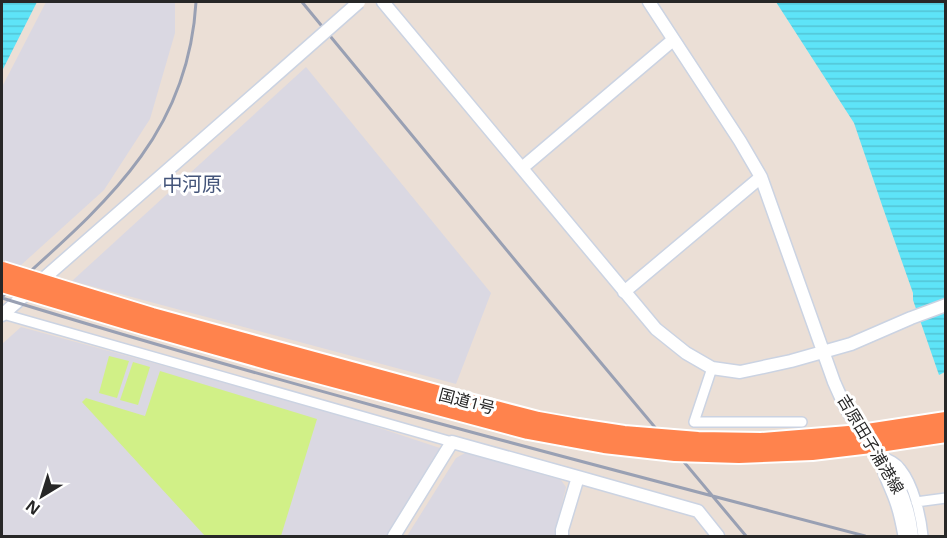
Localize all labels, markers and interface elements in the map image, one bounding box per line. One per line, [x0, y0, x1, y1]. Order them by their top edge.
district label: 中河原 [162, 170, 222, 197]
street label: 国道1号 [437, 383, 497, 419]
street label: 吉原田子浦港線 [833, 390, 909, 498]
north arrow [12, 466, 72, 526]
text: N [21, 495, 45, 520]

